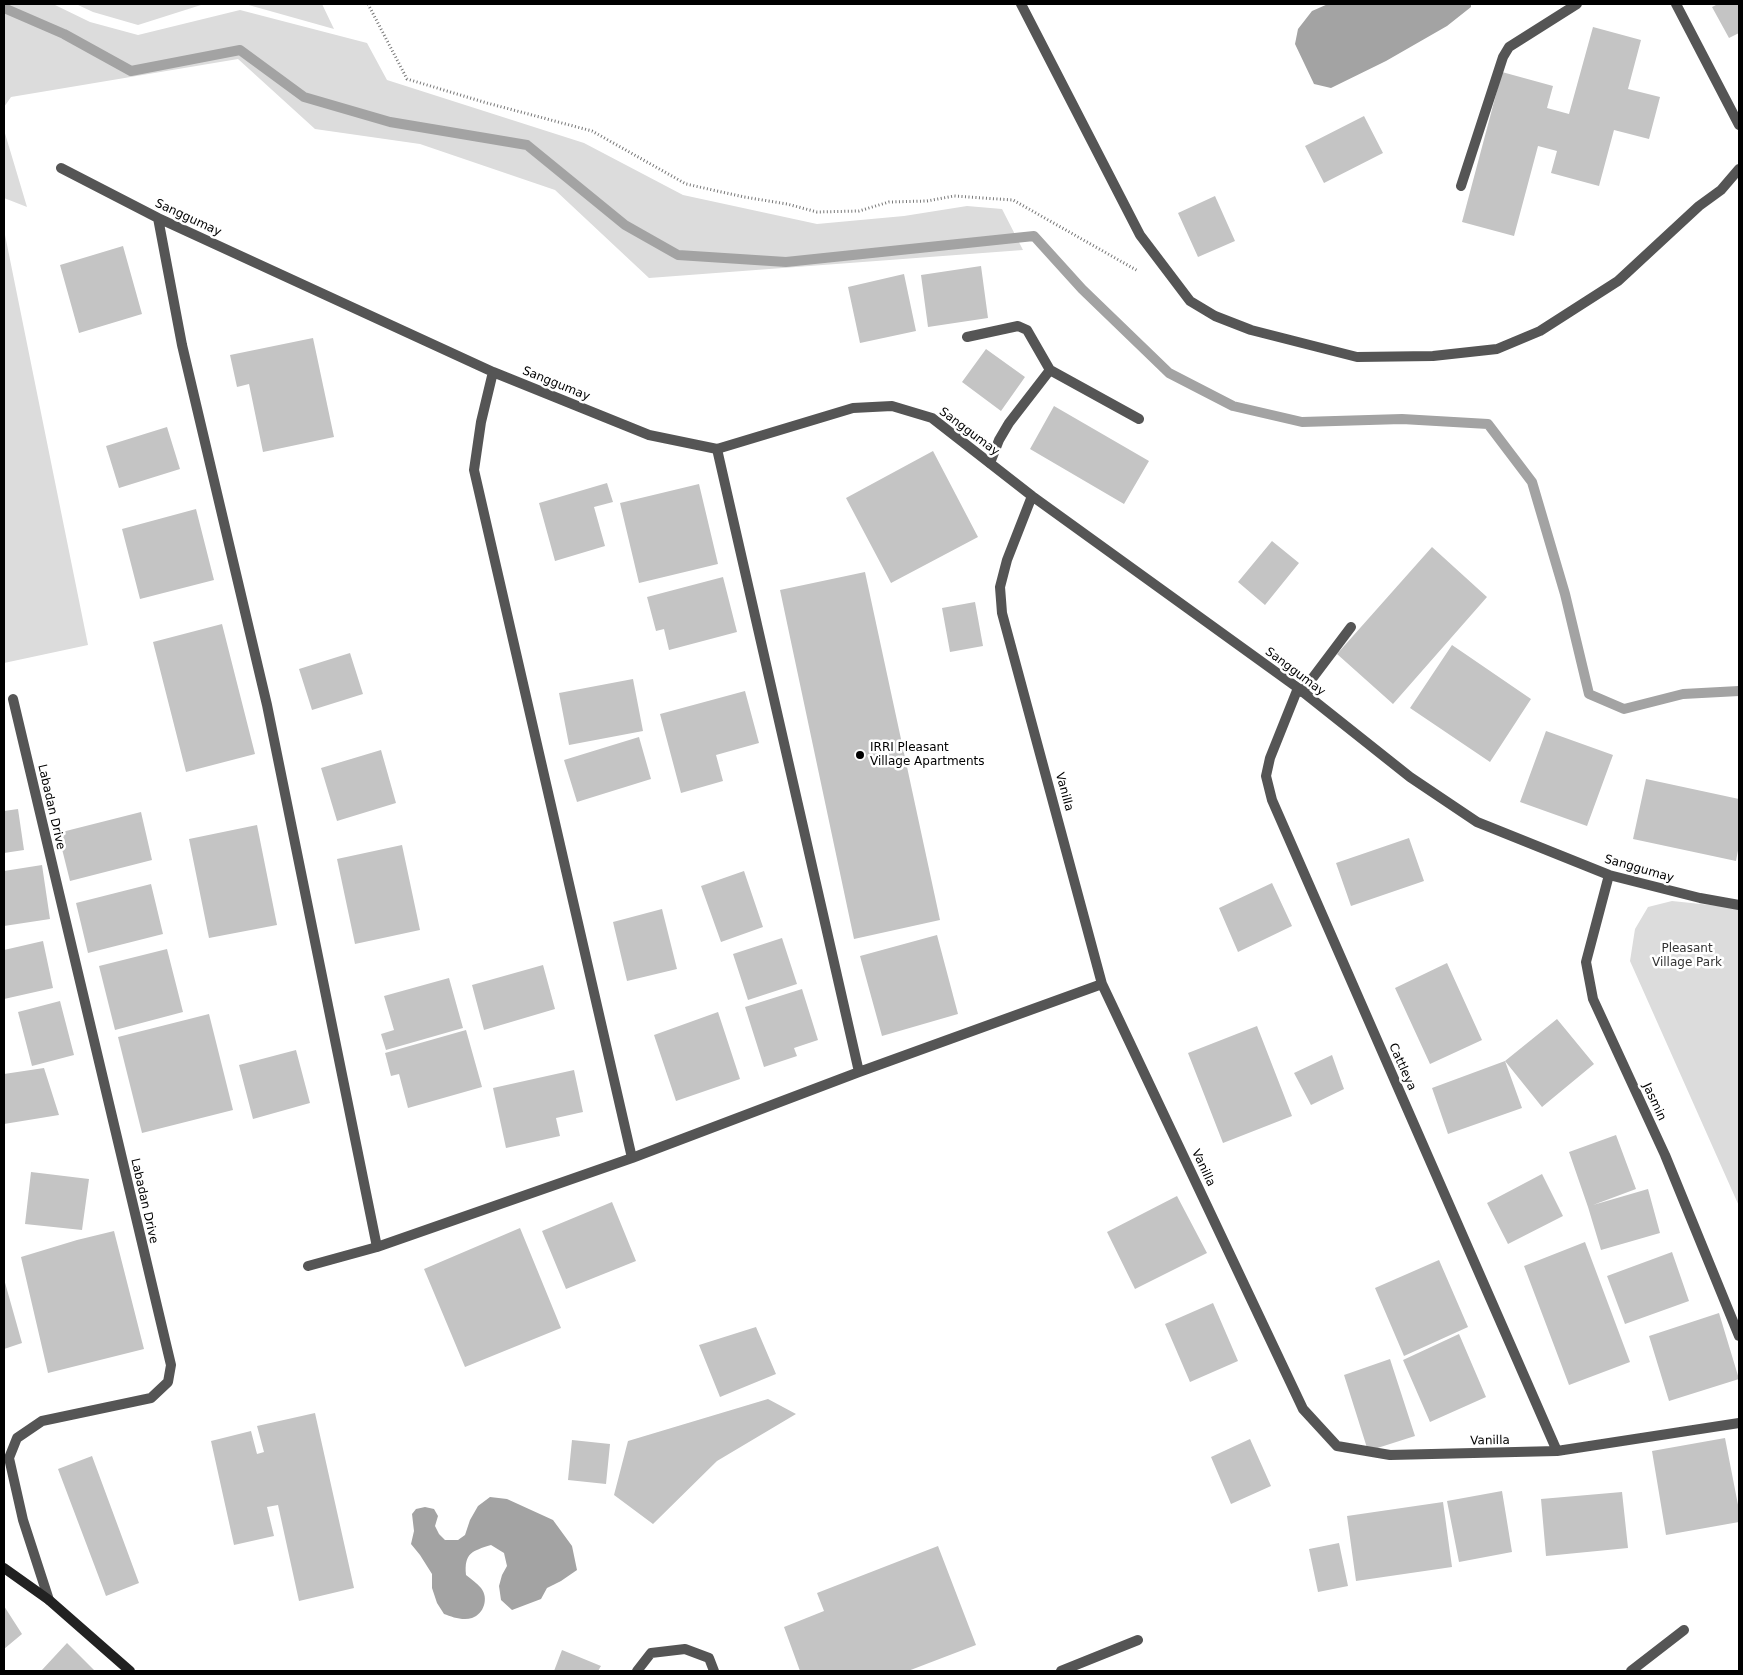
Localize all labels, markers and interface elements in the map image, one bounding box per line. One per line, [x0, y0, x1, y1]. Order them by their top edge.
street label: Sanggumay [153, 196, 223, 240]
street label: Sanggumay [520, 364, 592, 404]
street label: Sanggumay [936, 405, 1002, 459]
street label: Sanggumay [1262, 645, 1328, 699]
place label: IRRI Pleasant Village Apartments [870, 741, 985, 769]
marker: IRRI Pleasant Village Apartments [854, 749, 866, 761]
street label: Labadan Drive [34, 763, 68, 851]
street label: Vanilla [1052, 771, 1076, 813]
street label: Sanggumay [1603, 852, 1675, 886]
park label: Pleasant Village Park [1652, 942, 1722, 970]
street label: Cattleya [1385, 1041, 1419, 1093]
street label: Jasmin [1639, 1081, 1669, 1123]
street label: Vanilla [1188, 1147, 1218, 1189]
street label: Labadan Drive [127, 1157, 161, 1245]
street label: Vanilla [1470, 1433, 1510, 1449]

